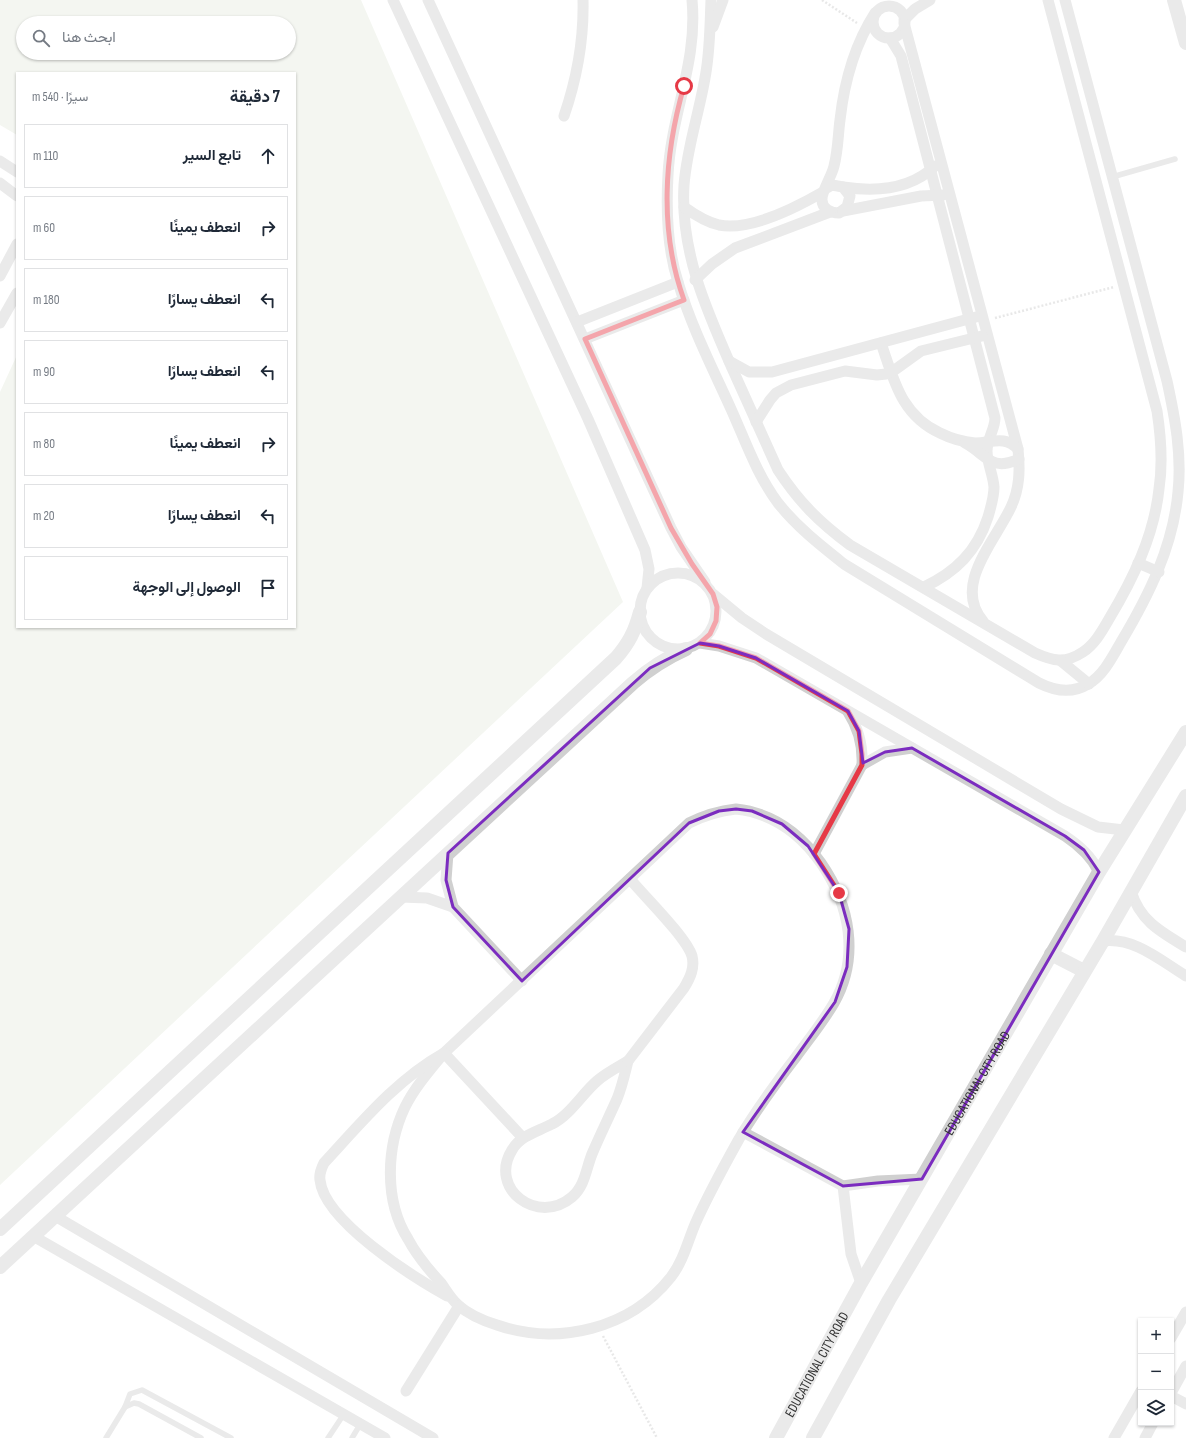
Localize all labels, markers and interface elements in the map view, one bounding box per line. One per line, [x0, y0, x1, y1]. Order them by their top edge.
search box [16, 16, 296, 60]
icon: search [30, 27, 52, 49]
text: ابحث هنا [62, 28, 116, 47]
route start [675, 77, 693, 95]
text: 7 دقيقة [230, 87, 280, 107]
text: سيرًا · 540 m [32, 89, 88, 105]
icon: ahead [257, 145, 279, 167]
text: تابع السير [183, 146, 241, 165]
text: 110 m [33, 148, 58, 164]
icon: right [257, 217, 279, 239]
text: انعطف يمينًا [170, 218, 241, 237]
text: 60 m [33, 220, 55, 236]
icon: left [257, 289, 279, 311]
text: انعطف يسارًا [168, 290, 241, 309]
text: 180 m [33, 292, 59, 308]
icon: left [257, 361, 279, 383]
text: انعطف يسارًا [168, 362, 241, 381]
text: 90 m [33, 364, 55, 380]
icon: right [257, 433, 279, 455]
text: انعطف يمينًا [170, 434, 241, 453]
text: 80 m [33, 436, 55, 452]
icon: left [257, 505, 279, 527]
text: انعطف يسارًا [168, 506, 241, 525]
text: 20 m [33, 508, 55, 524]
icon: arrive [257, 577, 279, 599]
text: الوصول إلى الوجهة [133, 578, 241, 597]
route end [830, 884, 848, 902]
street label: EDUCATIONAL CITY ROAD [940, 1028, 1014, 1138]
street label: EDUCATIONAL CITY ROAD [781, 1309, 852, 1420]
map controls [1138, 1318, 1174, 1426]
button: + [1138, 1318, 1174, 1354]
button: − [1138, 1354, 1174, 1390]
button: layers [1138, 1390, 1174, 1426]

